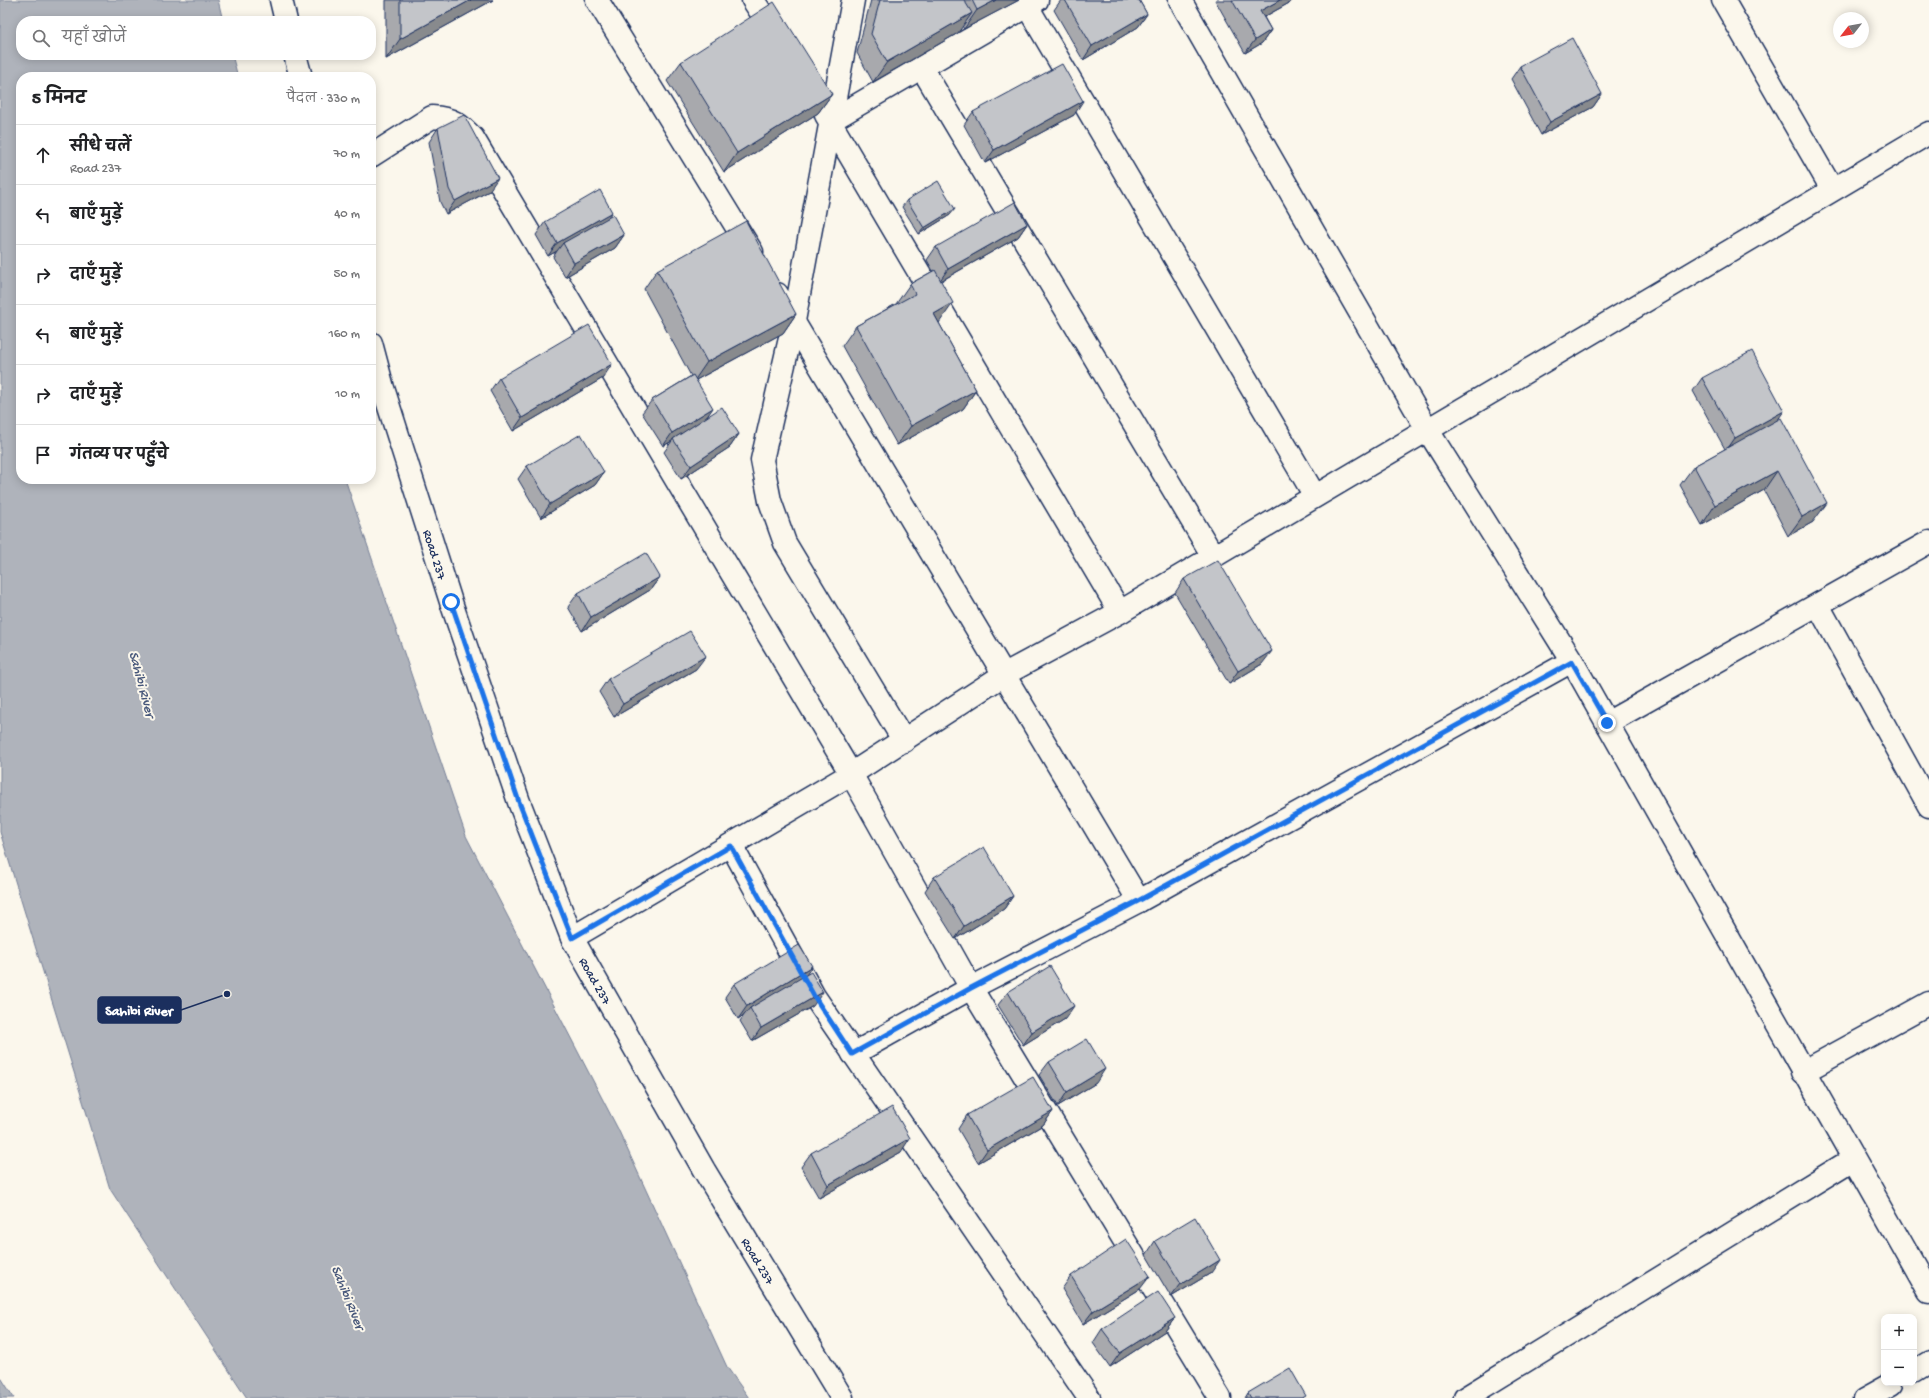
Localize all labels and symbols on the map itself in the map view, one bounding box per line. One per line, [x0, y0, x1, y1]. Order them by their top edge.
north arrow [1833, 12, 1869, 48]
street label: Road 237 [419, 528, 449, 583]
route start [442, 593, 460, 611]
water label: Sahibi River [124, 650, 158, 722]
route end [1598, 714, 1616, 732]
street label: Road 237 [575, 956, 614, 1009]
callout: Sahibi River [98, 997, 181, 1023]
text: Sahibi River [105, 1004, 175, 1021]
street label: Road 237 [737, 1236, 777, 1289]
water label: Sahibi River [326, 1264, 368, 1335]

